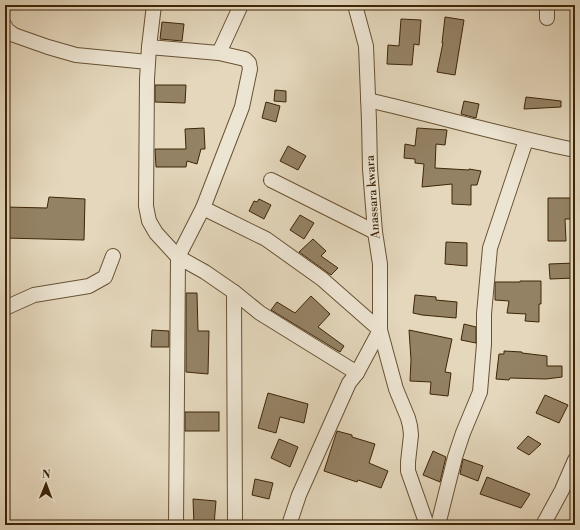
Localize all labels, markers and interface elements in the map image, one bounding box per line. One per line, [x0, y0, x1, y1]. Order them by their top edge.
street label: Anassara kwara [363, 154, 383, 240]
north arrow [26, 464, 66, 504]
text: N [42, 468, 51, 482]

